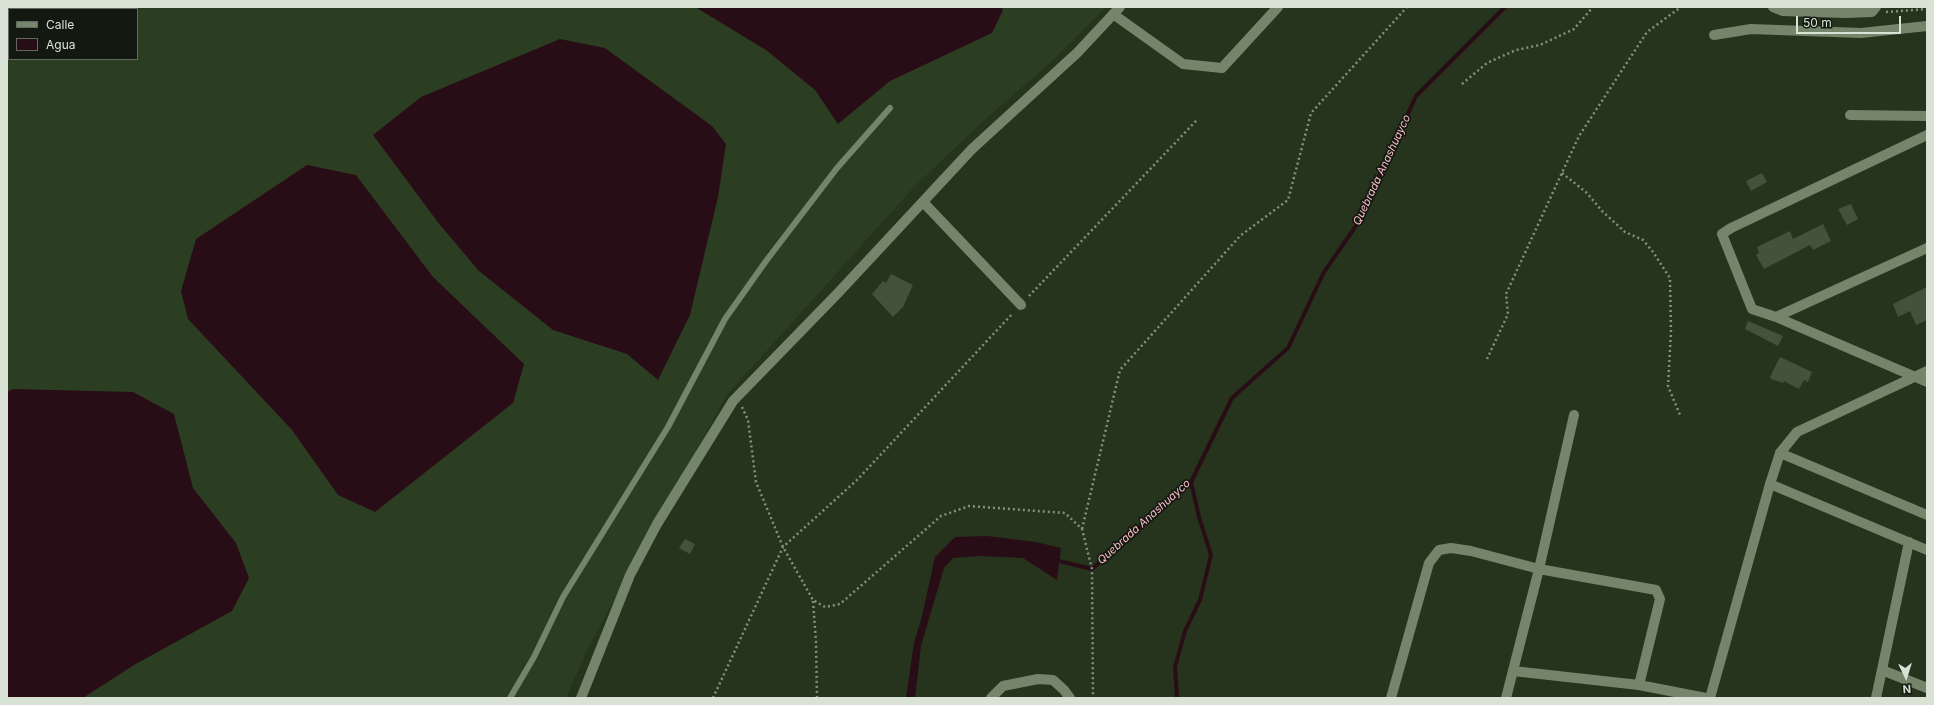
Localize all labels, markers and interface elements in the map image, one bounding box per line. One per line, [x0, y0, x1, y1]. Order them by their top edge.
legend [8, 8, 138, 60]
scale bar [1798, 8, 1903, 34]
text: 50 m [1803, 15, 1832, 30]
text: Calle [46, 17, 74, 32]
text: Agua [46, 37, 75, 52]
water label: Quebrada Anashuayco [1351, 113, 1413, 227]
water label: Quebrada Anashuayco [1095, 477, 1193, 567]
north arrow [1886, 657, 1926, 697]
text: N [1902, 682, 1912, 696]

